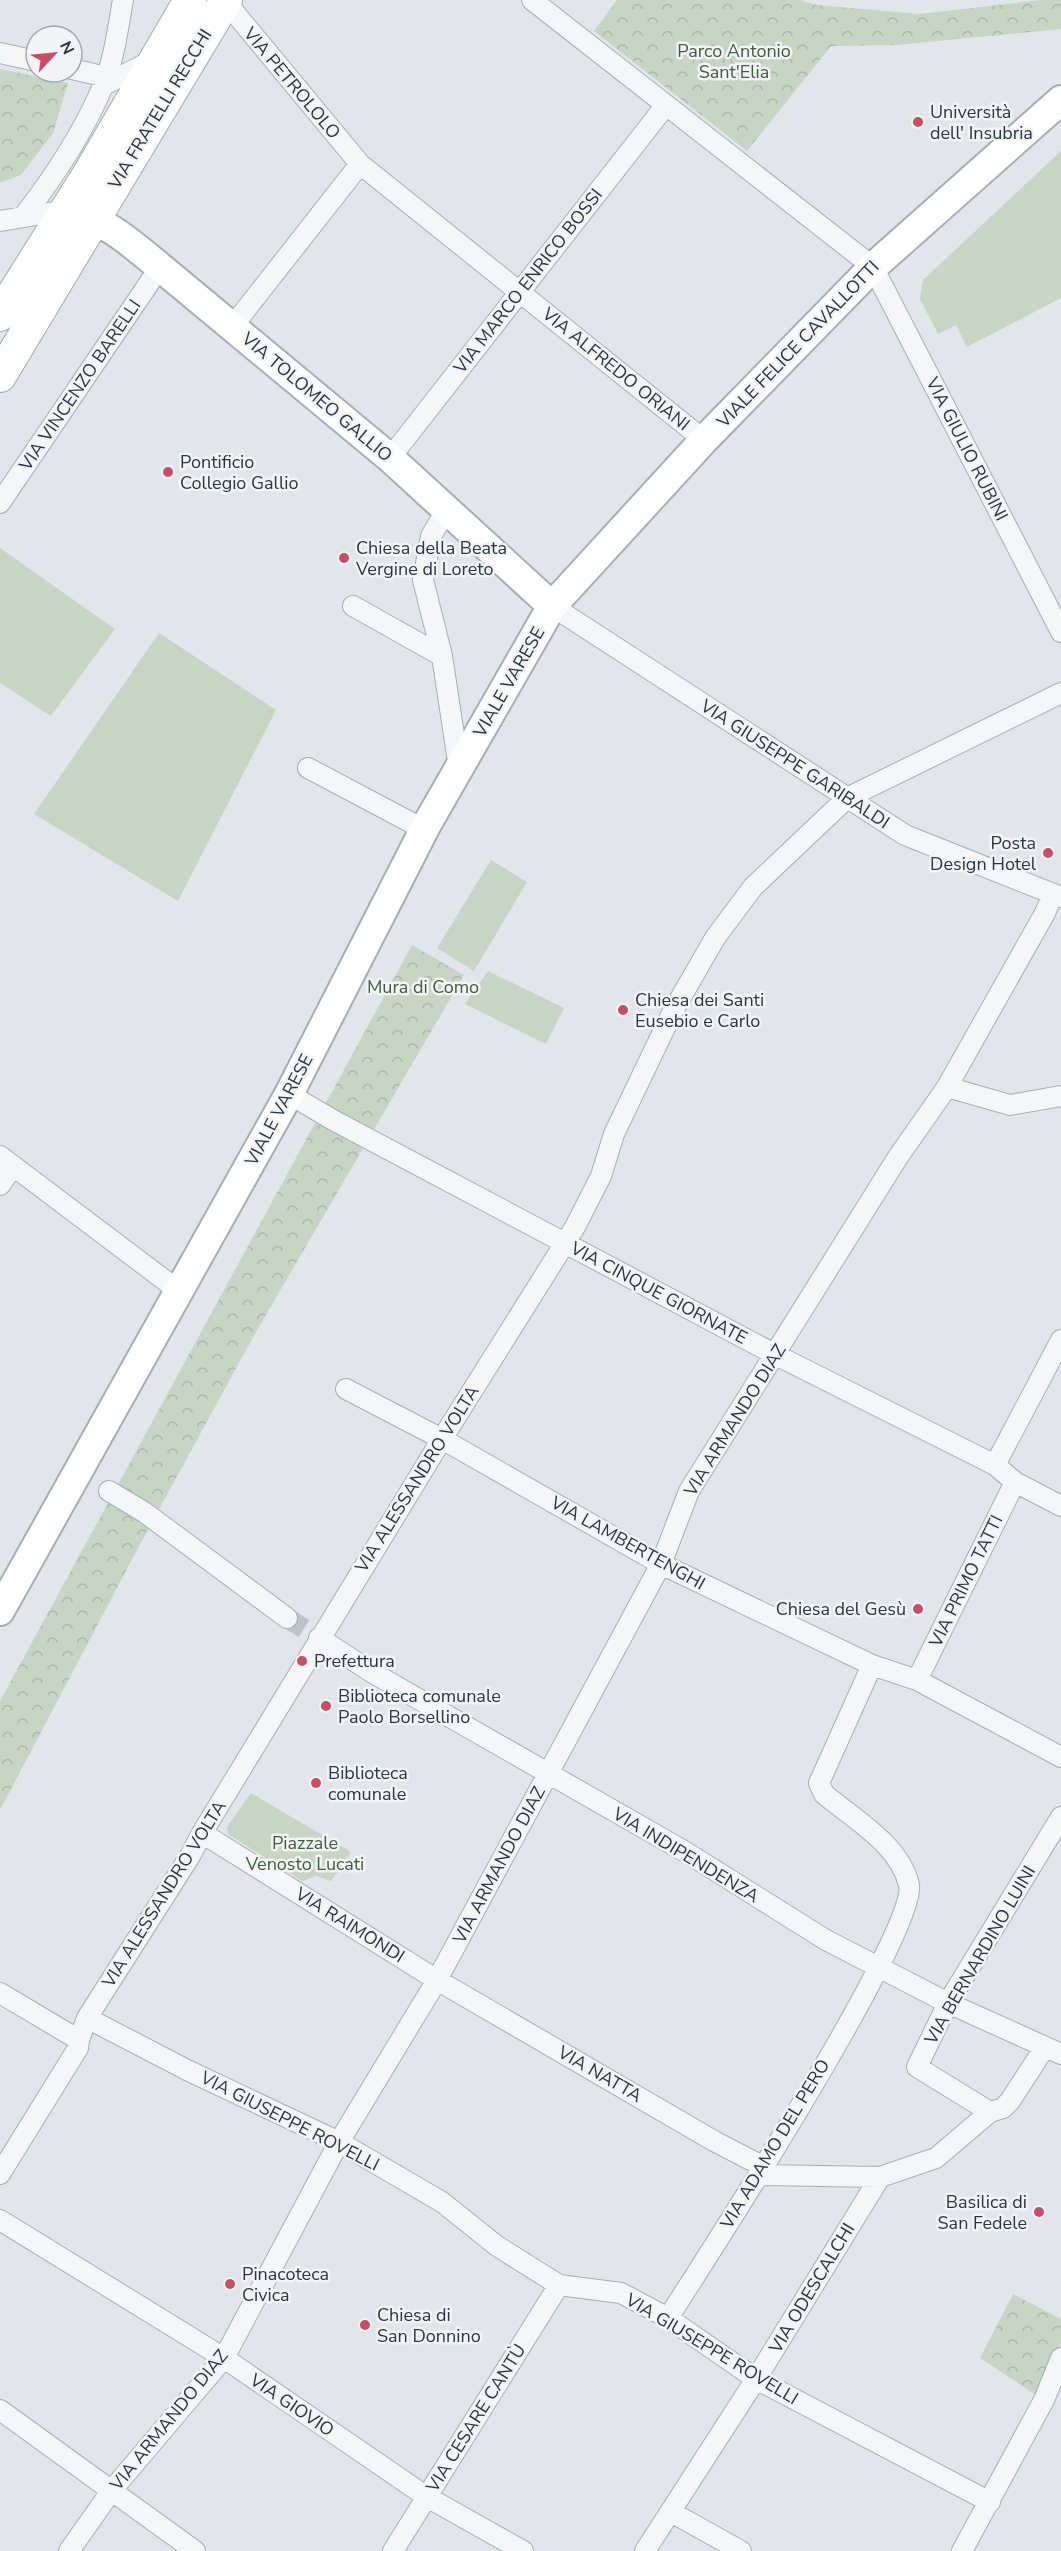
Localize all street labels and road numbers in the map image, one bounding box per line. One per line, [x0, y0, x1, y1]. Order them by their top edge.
street label: VIA PETROLOLO [238, 21, 346, 144]
street label: VIA FRATELLI RECCHI [102, 24, 217, 194]
street label: VIA MARCO ENRICO BOSSI [448, 183, 608, 379]
street label: VIALE FELICE CAVALLOTTI [711, 255, 884, 434]
street label: VIA VINCENZO BARELLI [13, 295, 146, 476]
street label: VIA ALFREDO ORIANI [536, 301, 695, 436]
street label: VIA TOLOMEO GALLIO [236, 326, 397, 467]
street label: VIA GIULIO RUBINI [920, 372, 1014, 525]
street label: VIALE VARESE [467, 623, 550, 742]
street label: VIA GIUSEPPE GARIBALDI [695, 693, 894, 834]
street label: VIALE VARESE [239, 1050, 319, 1171]
street label: VIA CINQUE GIORNATE [566, 1236, 751, 1350]
street label: VIA ARMANDO DIAZ [678, 1339, 792, 1501]
street label: VIA ALESSANDRO VOLTA [349, 1381, 484, 1578]
street label: VIA LAMBERTENGHI [546, 1490, 709, 1595]
street label: VIA PRIMO TATTI [923, 1511, 1008, 1652]
street label: VIA ARMANDO DIAZ [447, 1782, 551, 1949]
street label: VIA ALESSANDRO VOLTA [96, 1796, 231, 1993]
street label: VIA INDIPENDENZA [608, 1801, 764, 1908]
street label: VIA BERNARDINO LUINI [918, 1861, 1041, 2050]
street label: VIA RAIMONDI [290, 1881, 409, 1968]
street label: VIA NATTA [553, 2040, 646, 2108]
street label: VIA ADAMO DEL PERO [714, 2055, 835, 2234]
street label: VIA GIUSEPPE ROVELLI [196, 2065, 383, 2177]
street label: VIA ODESCALCHI [763, 2218, 860, 2358]
street label: VIA GIUSEPPE ROVELLI [620, 2287, 803, 2410]
street label: VIA CESARE CANTÙ [420, 2339, 531, 2498]
street label: VIA ARMANDO DIAZ [104, 2344, 234, 2496]
street label: VIA GIOVIO [244, 2367, 339, 2442]

